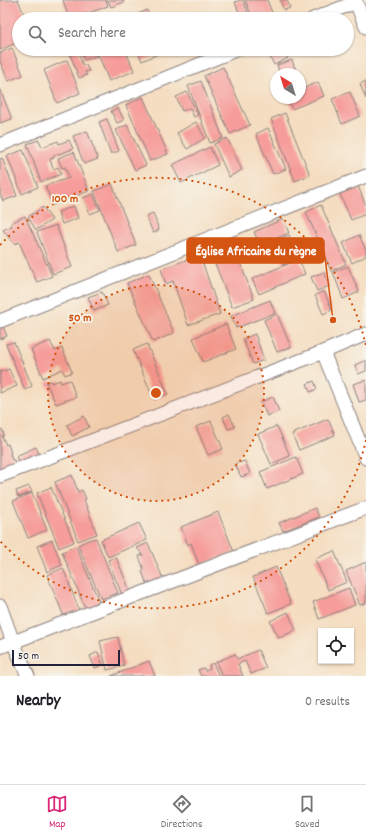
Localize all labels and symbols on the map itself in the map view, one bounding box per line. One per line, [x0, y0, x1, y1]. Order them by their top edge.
north arrow [270, 68, 306, 104]
text: 100 m [52, 191, 78, 208]
callout: Église Africaine du règne [187, 238, 324, 263]
text: Église Africaine du règne [195, 243, 317, 262]
text: 50 m [68, 310, 92, 327]
centre of rings [149, 386, 163, 400]
scale bar [12, 648, 120, 667]

